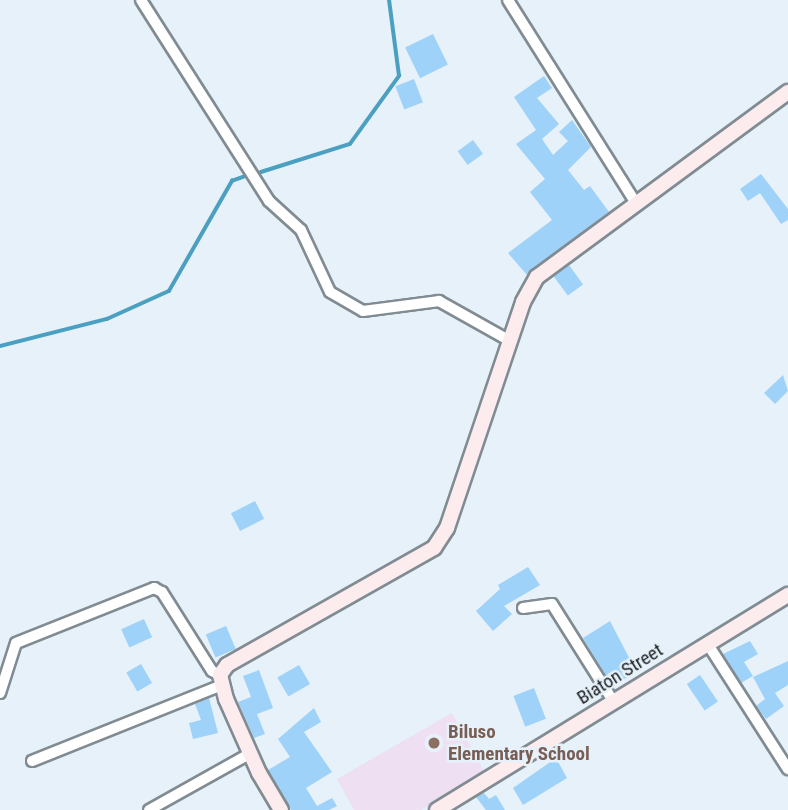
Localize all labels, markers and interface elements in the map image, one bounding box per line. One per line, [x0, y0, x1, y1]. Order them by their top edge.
street label: Biaton Street [573, 639, 667, 709]
place label: Biluso Elementary School [448, 721, 590, 765]
marker: Biluso Elementary School [426, 735, 442, 751]

